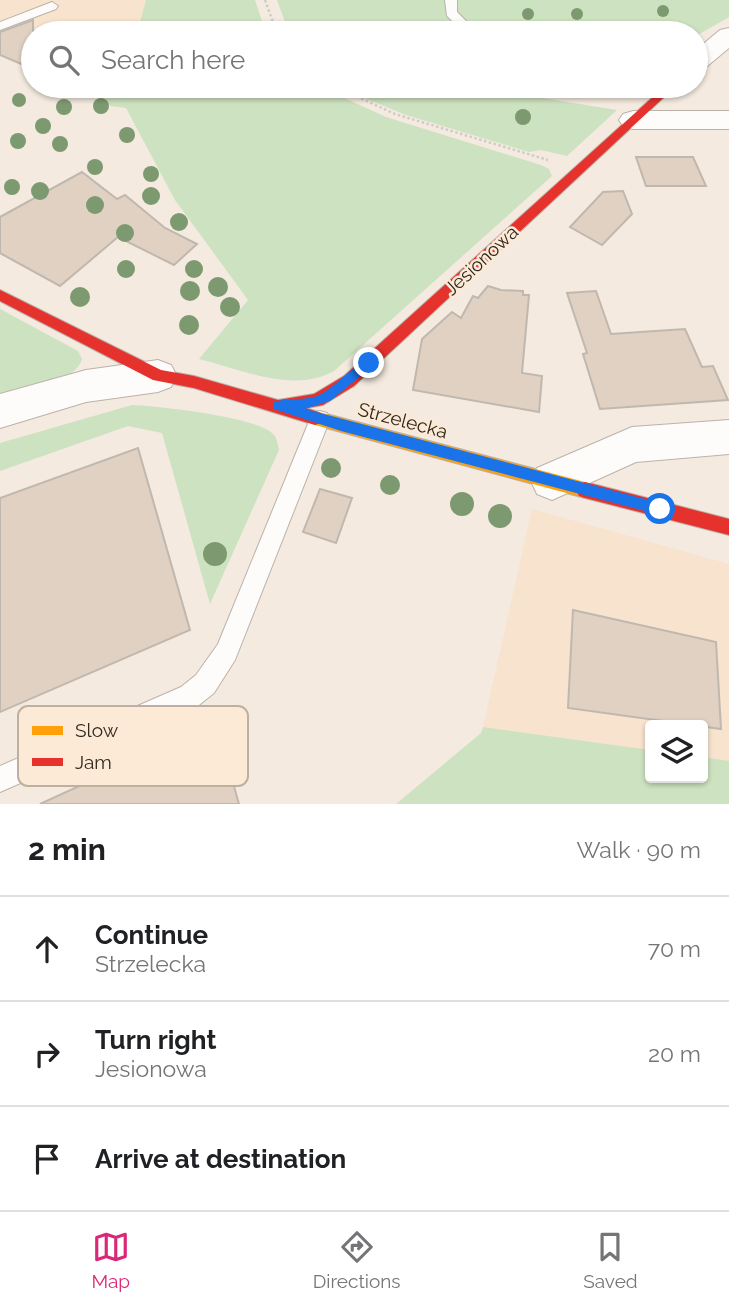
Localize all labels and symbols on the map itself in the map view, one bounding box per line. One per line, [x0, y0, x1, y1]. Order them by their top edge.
street label: Jesionowa [440, 220, 522, 300]
route end [353, 347, 384, 378]
street label: Strzelecka [356, 397, 450, 443]
route start [644, 493, 675, 524]
legend [18, 706, 248, 786]
text: Slow [75, 719, 119, 741]
text: Jam [75, 751, 112, 773]

